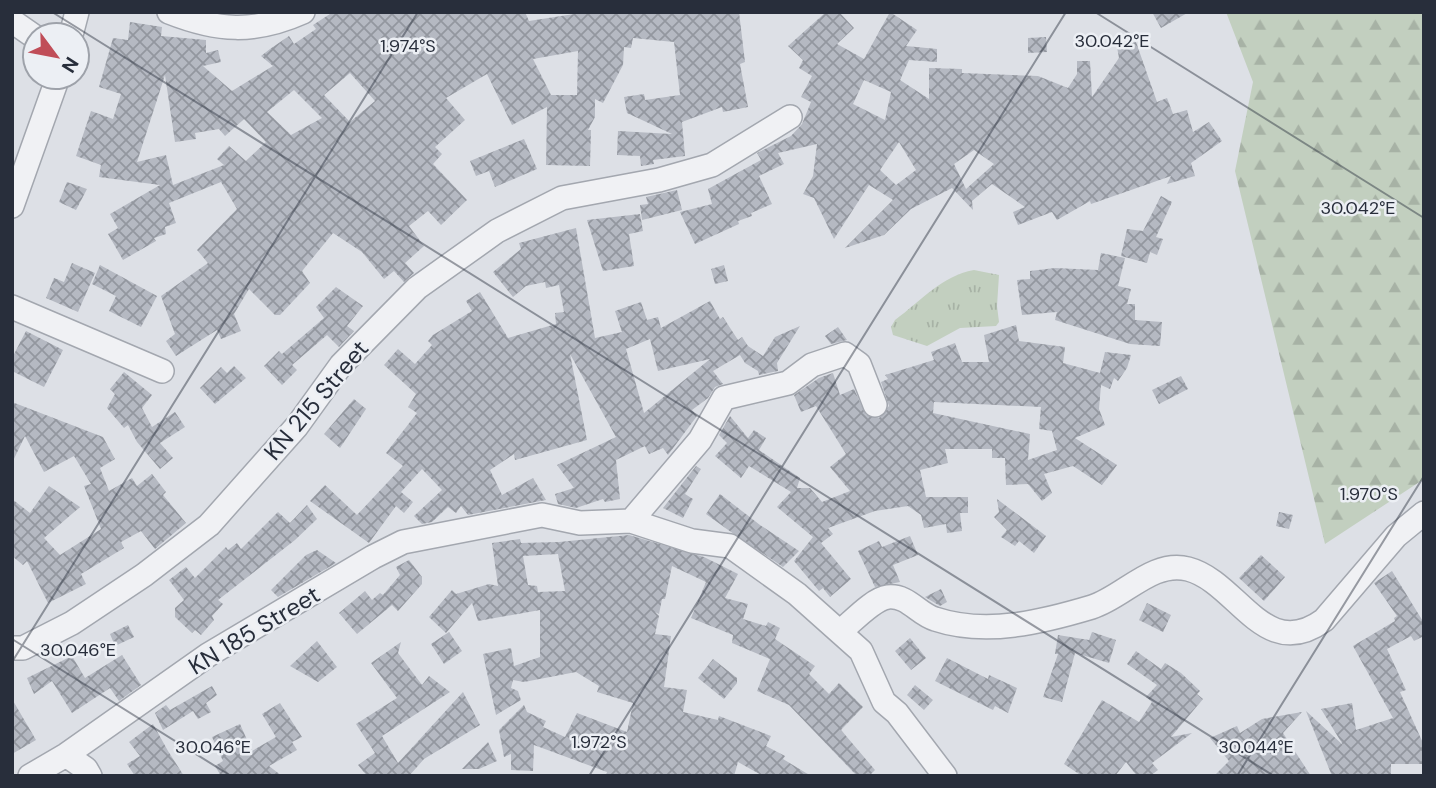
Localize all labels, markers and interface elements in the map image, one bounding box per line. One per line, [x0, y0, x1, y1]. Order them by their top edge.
north arrow [21, 21, 91, 91]
text: 30.042°E [1074, 29, 1150, 53]
text: 1.974°S [380, 34, 436, 58]
text: N [56, 52, 84, 77]
text: 30.042°E [1320, 196, 1396, 220]
street label: KN 215 Street [257, 334, 375, 466]
text: 1.970°S [1340, 482, 1398, 506]
street label: KN 185 Street [183, 579, 325, 681]
text: 30.046°E [40, 638, 116, 662]
text: 1.972°S [571, 730, 627, 754]
text: 30.046°E [175, 735, 251, 759]
text: 30.044°E [1218, 735, 1294, 759]

